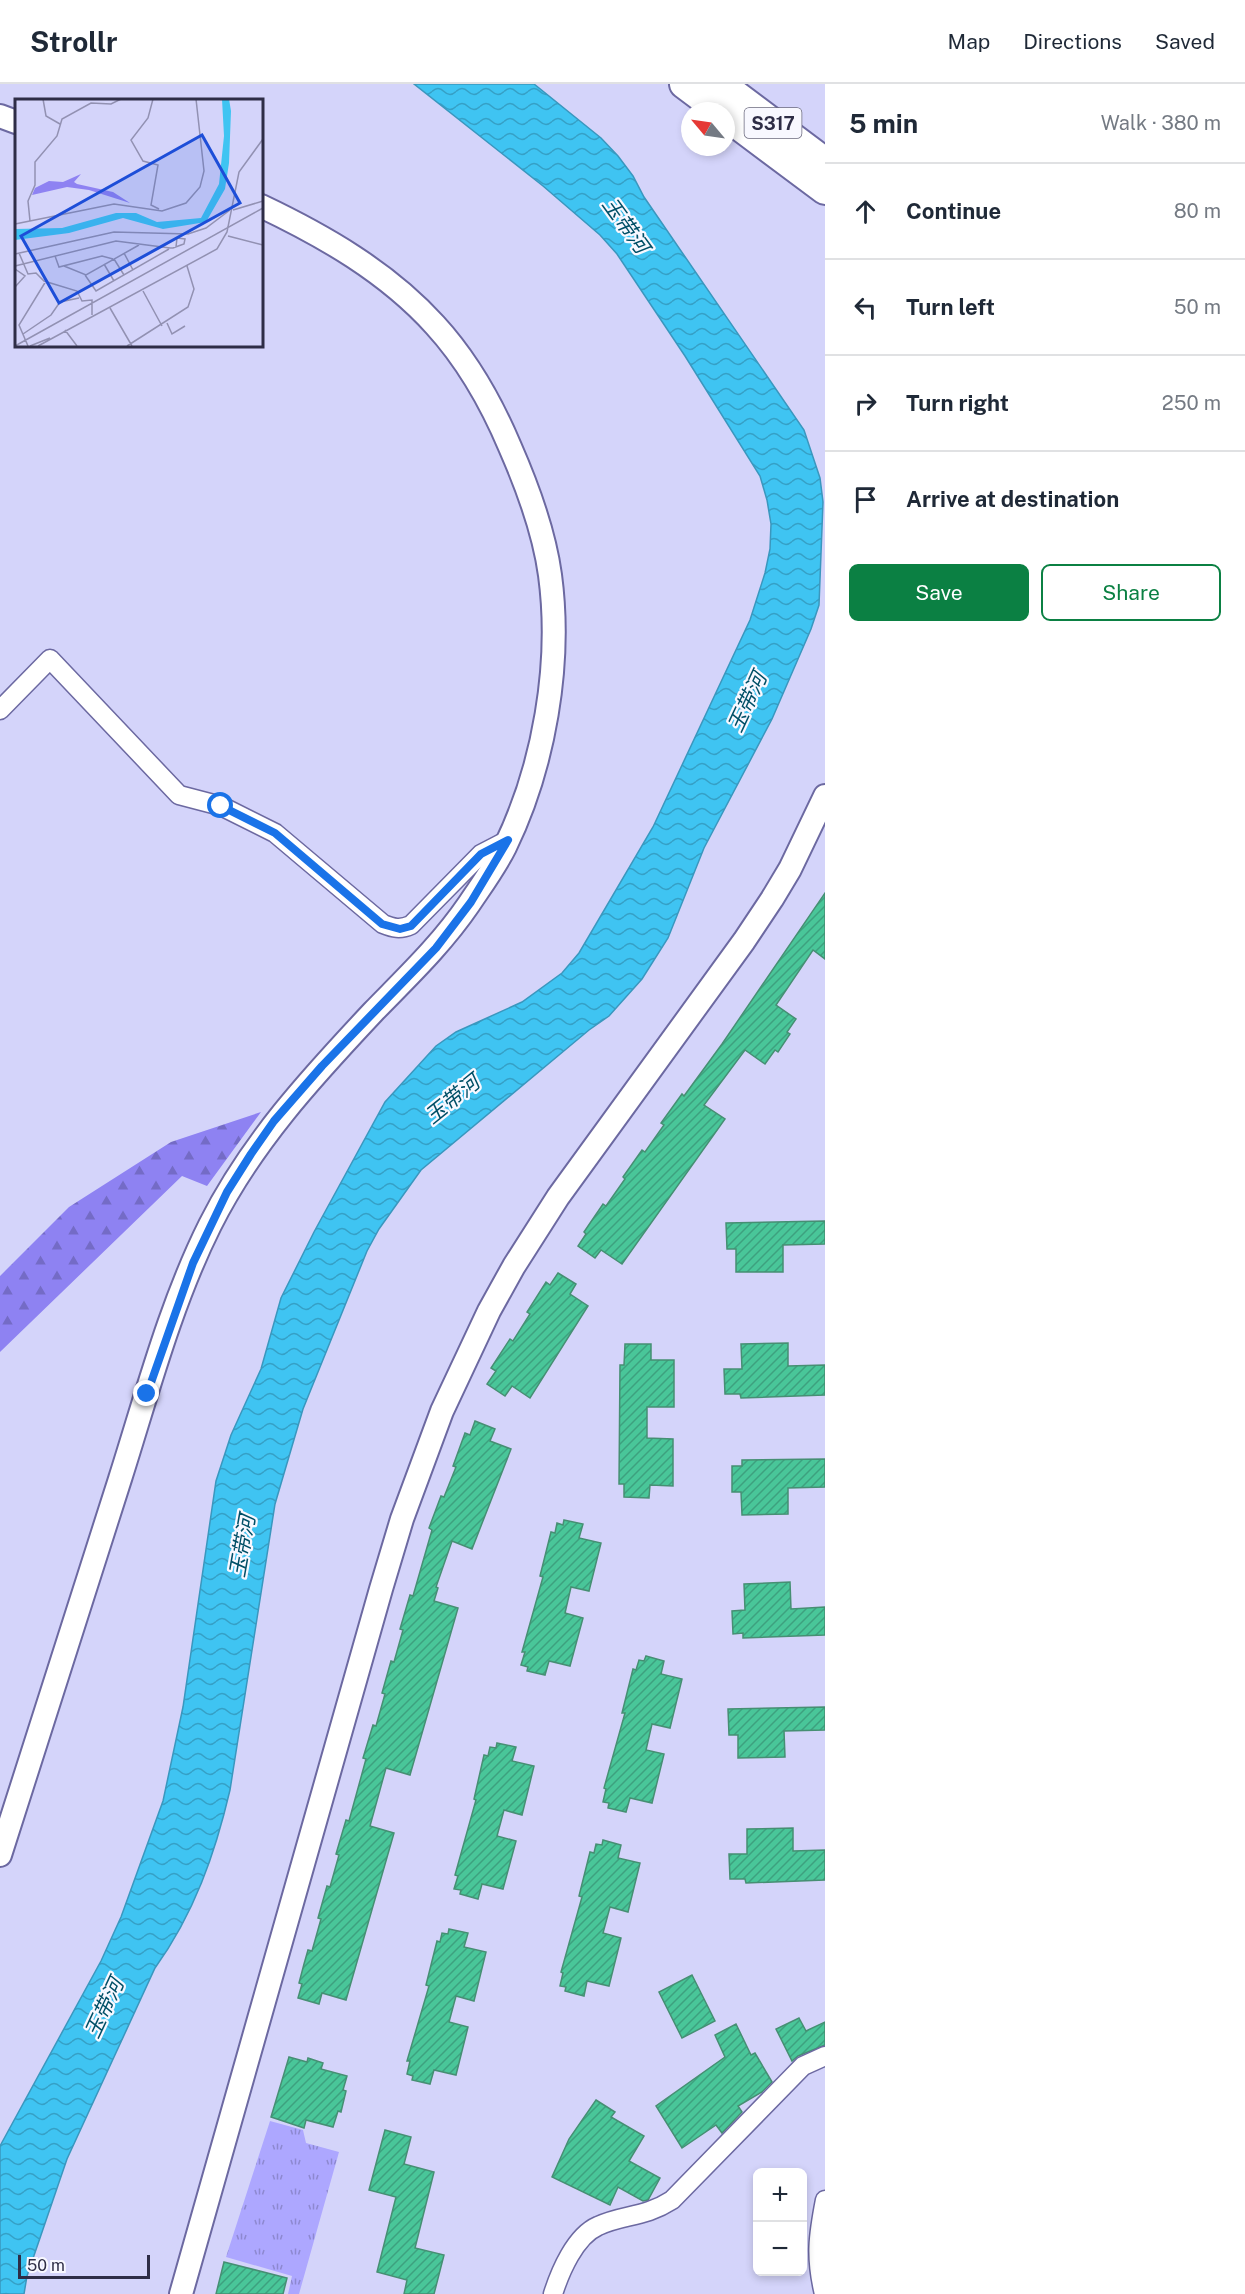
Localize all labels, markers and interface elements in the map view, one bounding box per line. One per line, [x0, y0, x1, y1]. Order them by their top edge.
text: Strollr [30, 25, 118, 58]
text: Map [948, 29, 990, 54]
text: Directions [1023, 29, 1122, 54]
text: Saved [1155, 29, 1215, 54]
inset map [15, 99, 262, 346]
north arrow [681, 102, 735, 156]
road number: S317 [744, 108, 802, 138]
text: 5 min [849, 108, 918, 139]
text: Walk · 380 m [1101, 111, 1221, 135]
water label: 玉带河 [597, 192, 657, 261]
icon: ahead [849, 195, 882, 228]
text: Continue [906, 198, 1001, 224]
text: 80 m [1174, 199, 1221, 223]
icon: left [849, 291, 882, 324]
text: Turn left [906, 294, 995, 320]
text: 50 m [1174, 295, 1221, 319]
icon: right [849, 387, 882, 420]
text: Turn right [906, 390, 1009, 416]
text: 250 m [1162, 391, 1221, 415]
icon: arrive [849, 483, 882, 516]
text: Arrive at destination [906, 486, 1119, 512]
button: Save [849, 564, 1029, 621]
button: Share [1041, 564, 1221, 621]
water label: 玉带河 [722, 665, 773, 736]
route start [207, 792, 233, 818]
water label: 玉带河 [420, 1067, 487, 1129]
route end [133, 1380, 159, 1406]
water label: 玉带河 [224, 1509, 260, 1579]
water label: 玉带河 [79, 1971, 130, 2042]
map controls [753, 2168, 807, 2276]
button: + [753, 2168, 807, 2222]
button: − [753, 2222, 807, 2276]
scale bar [18, 2252, 150, 2280]
text: 50 m [27, 2256, 65, 2275]

